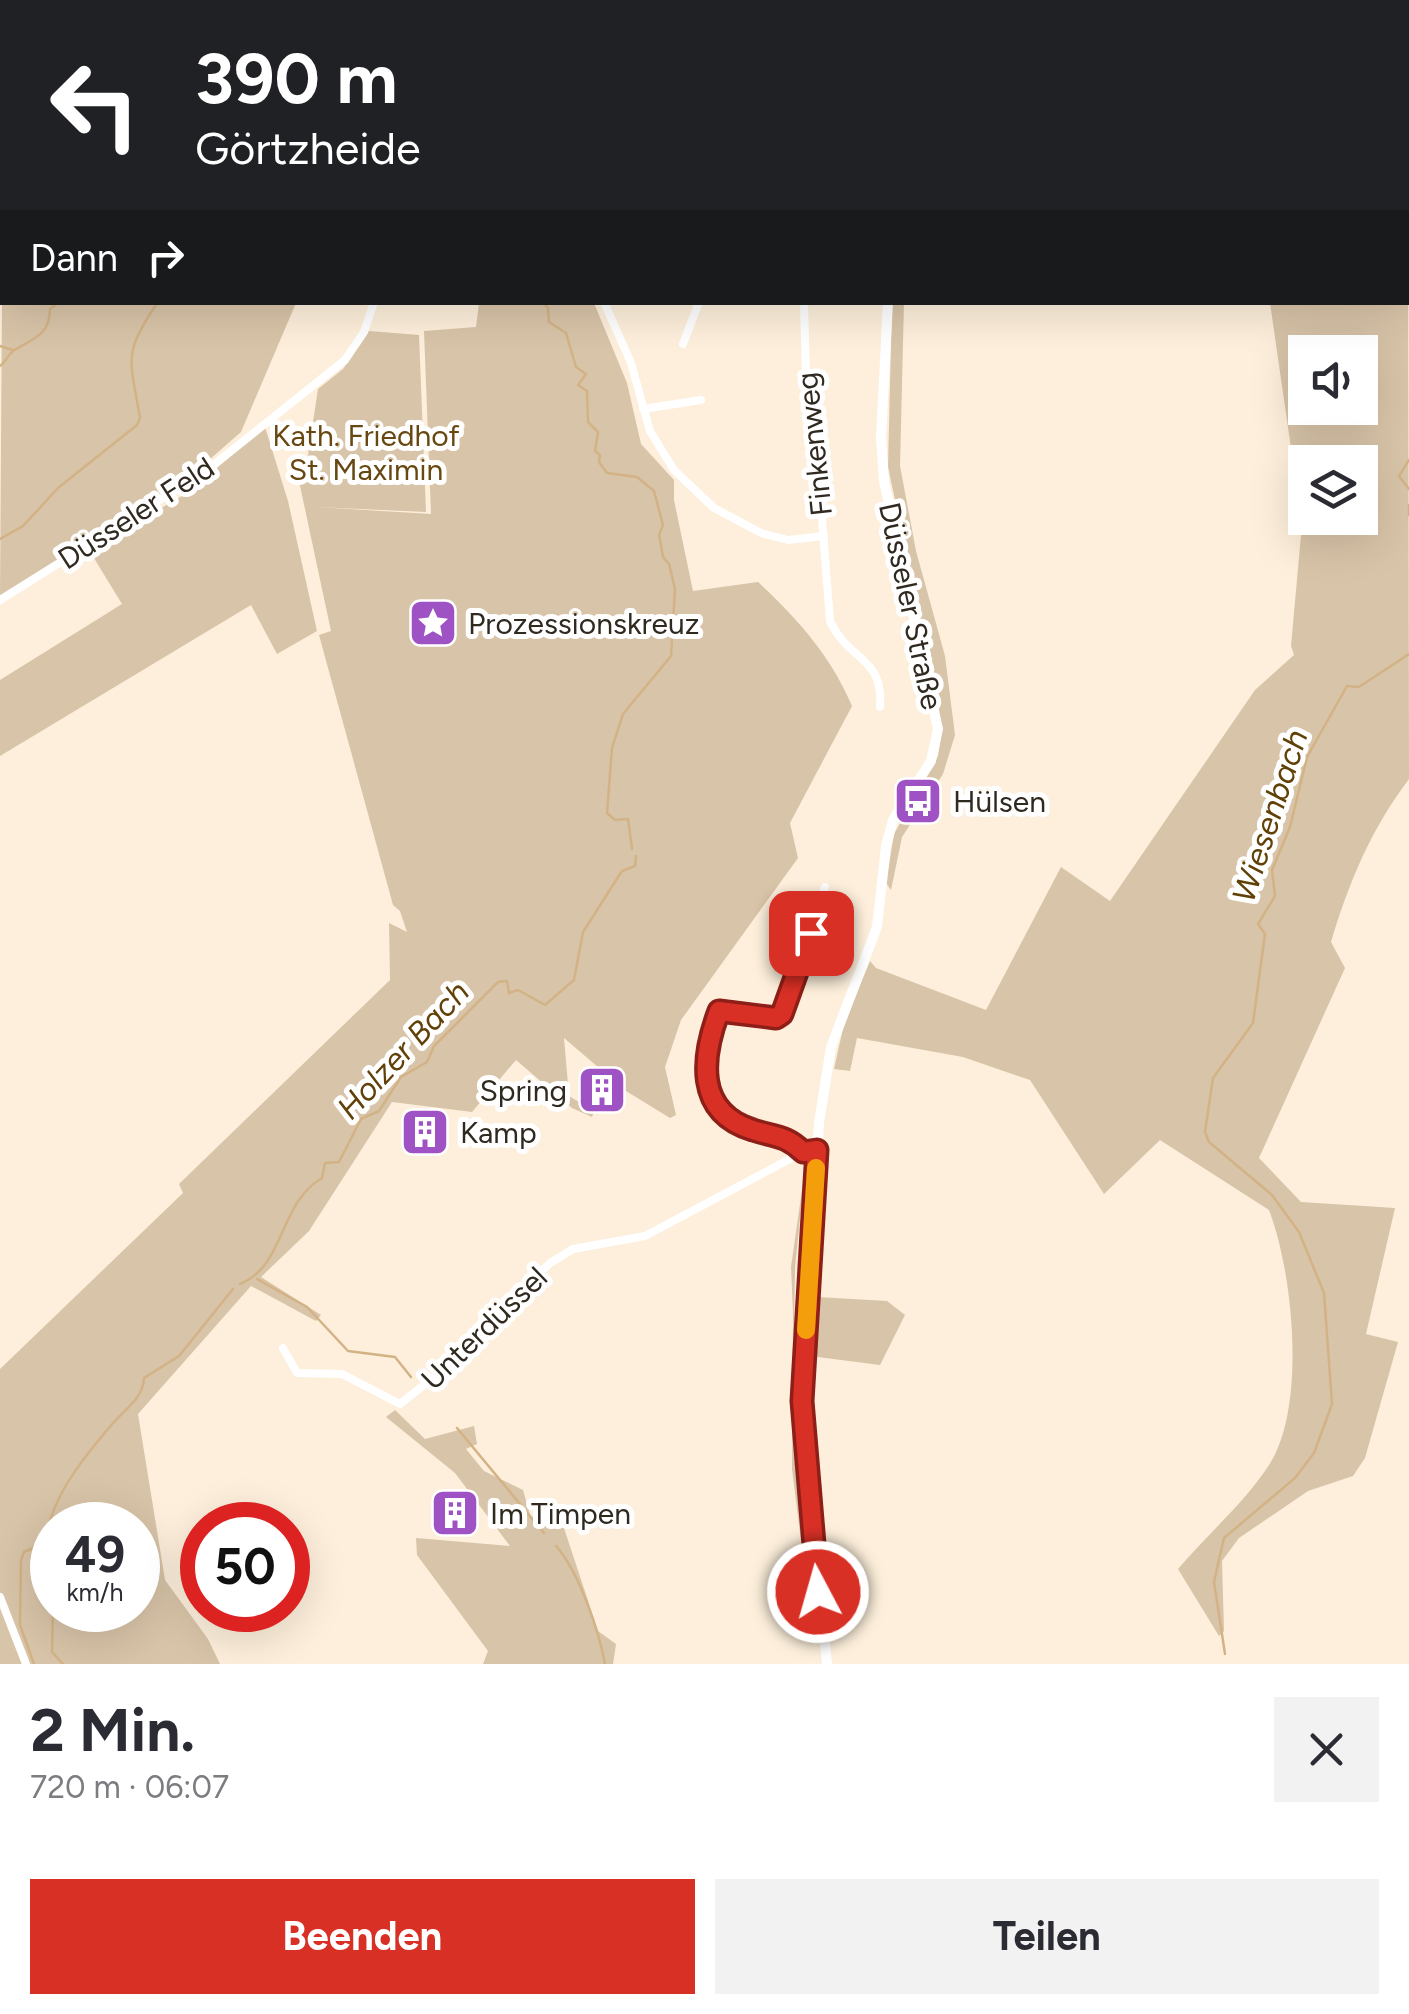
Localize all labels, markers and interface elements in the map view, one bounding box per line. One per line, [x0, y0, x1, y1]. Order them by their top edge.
text: 390 m [195, 36, 398, 121]
icon: left [30, 40, 160, 170]
text: Görtzheide [195, 121, 421, 175]
icon: right [138, 230, 193, 285]
text: Dann [30, 235, 118, 281]
map controls [1288, 335, 1378, 535]
button: sound [1288, 335, 1378, 425]
street label: Finkenweg [788, 370, 840, 518]
park label: Kath. Friedhof St. Maximin [272, 417, 460, 488]
button: layers [1288, 445, 1378, 535]
street label: Düsseler Feld [51, 449, 221, 577]
street label: Düsseler Straße [871, 499, 951, 713]
place icon: Prozessionskreuz [407, 597, 459, 649]
place label: Prozessionskreuz [468, 605, 699, 642]
water label: Wiesenbach [1224, 725, 1316, 907]
bus stop icon: Hülsen [892, 775, 944, 827]
place label: Hülsen [953, 783, 1046, 820]
pin [769, 891, 854, 976]
icon: arrive [784, 906, 839, 961]
water label: Holzer Bach [329, 973, 477, 1127]
building icon: Spring [576, 1064, 628, 1116]
place label: Spring [479, 1072, 567, 1109]
building icon: Kamp [399, 1106, 451, 1158]
place label: Kamp [460, 1114, 537, 1151]
street label: Unterdüssel [413, 1259, 555, 1397]
building icon: Im Timpen [429, 1487, 481, 1539]
place label: Im Timpen [490, 1495, 631, 1532]
speed limit sign: 50 [180, 1502, 310, 1632]
text: 49 [65, 1524, 125, 1585]
position arrow [766, 1540, 870, 1644]
text: km/h [66, 1577, 124, 1607]
text: 2 Min. [30, 1694, 195, 1766]
button: close [1274, 1697, 1379, 1802]
text: 720 m · 06:07 [30, 1768, 229, 1806]
button: Beenden [30, 1879, 695, 1994]
button: Teilen [715, 1879, 1379, 1994]

